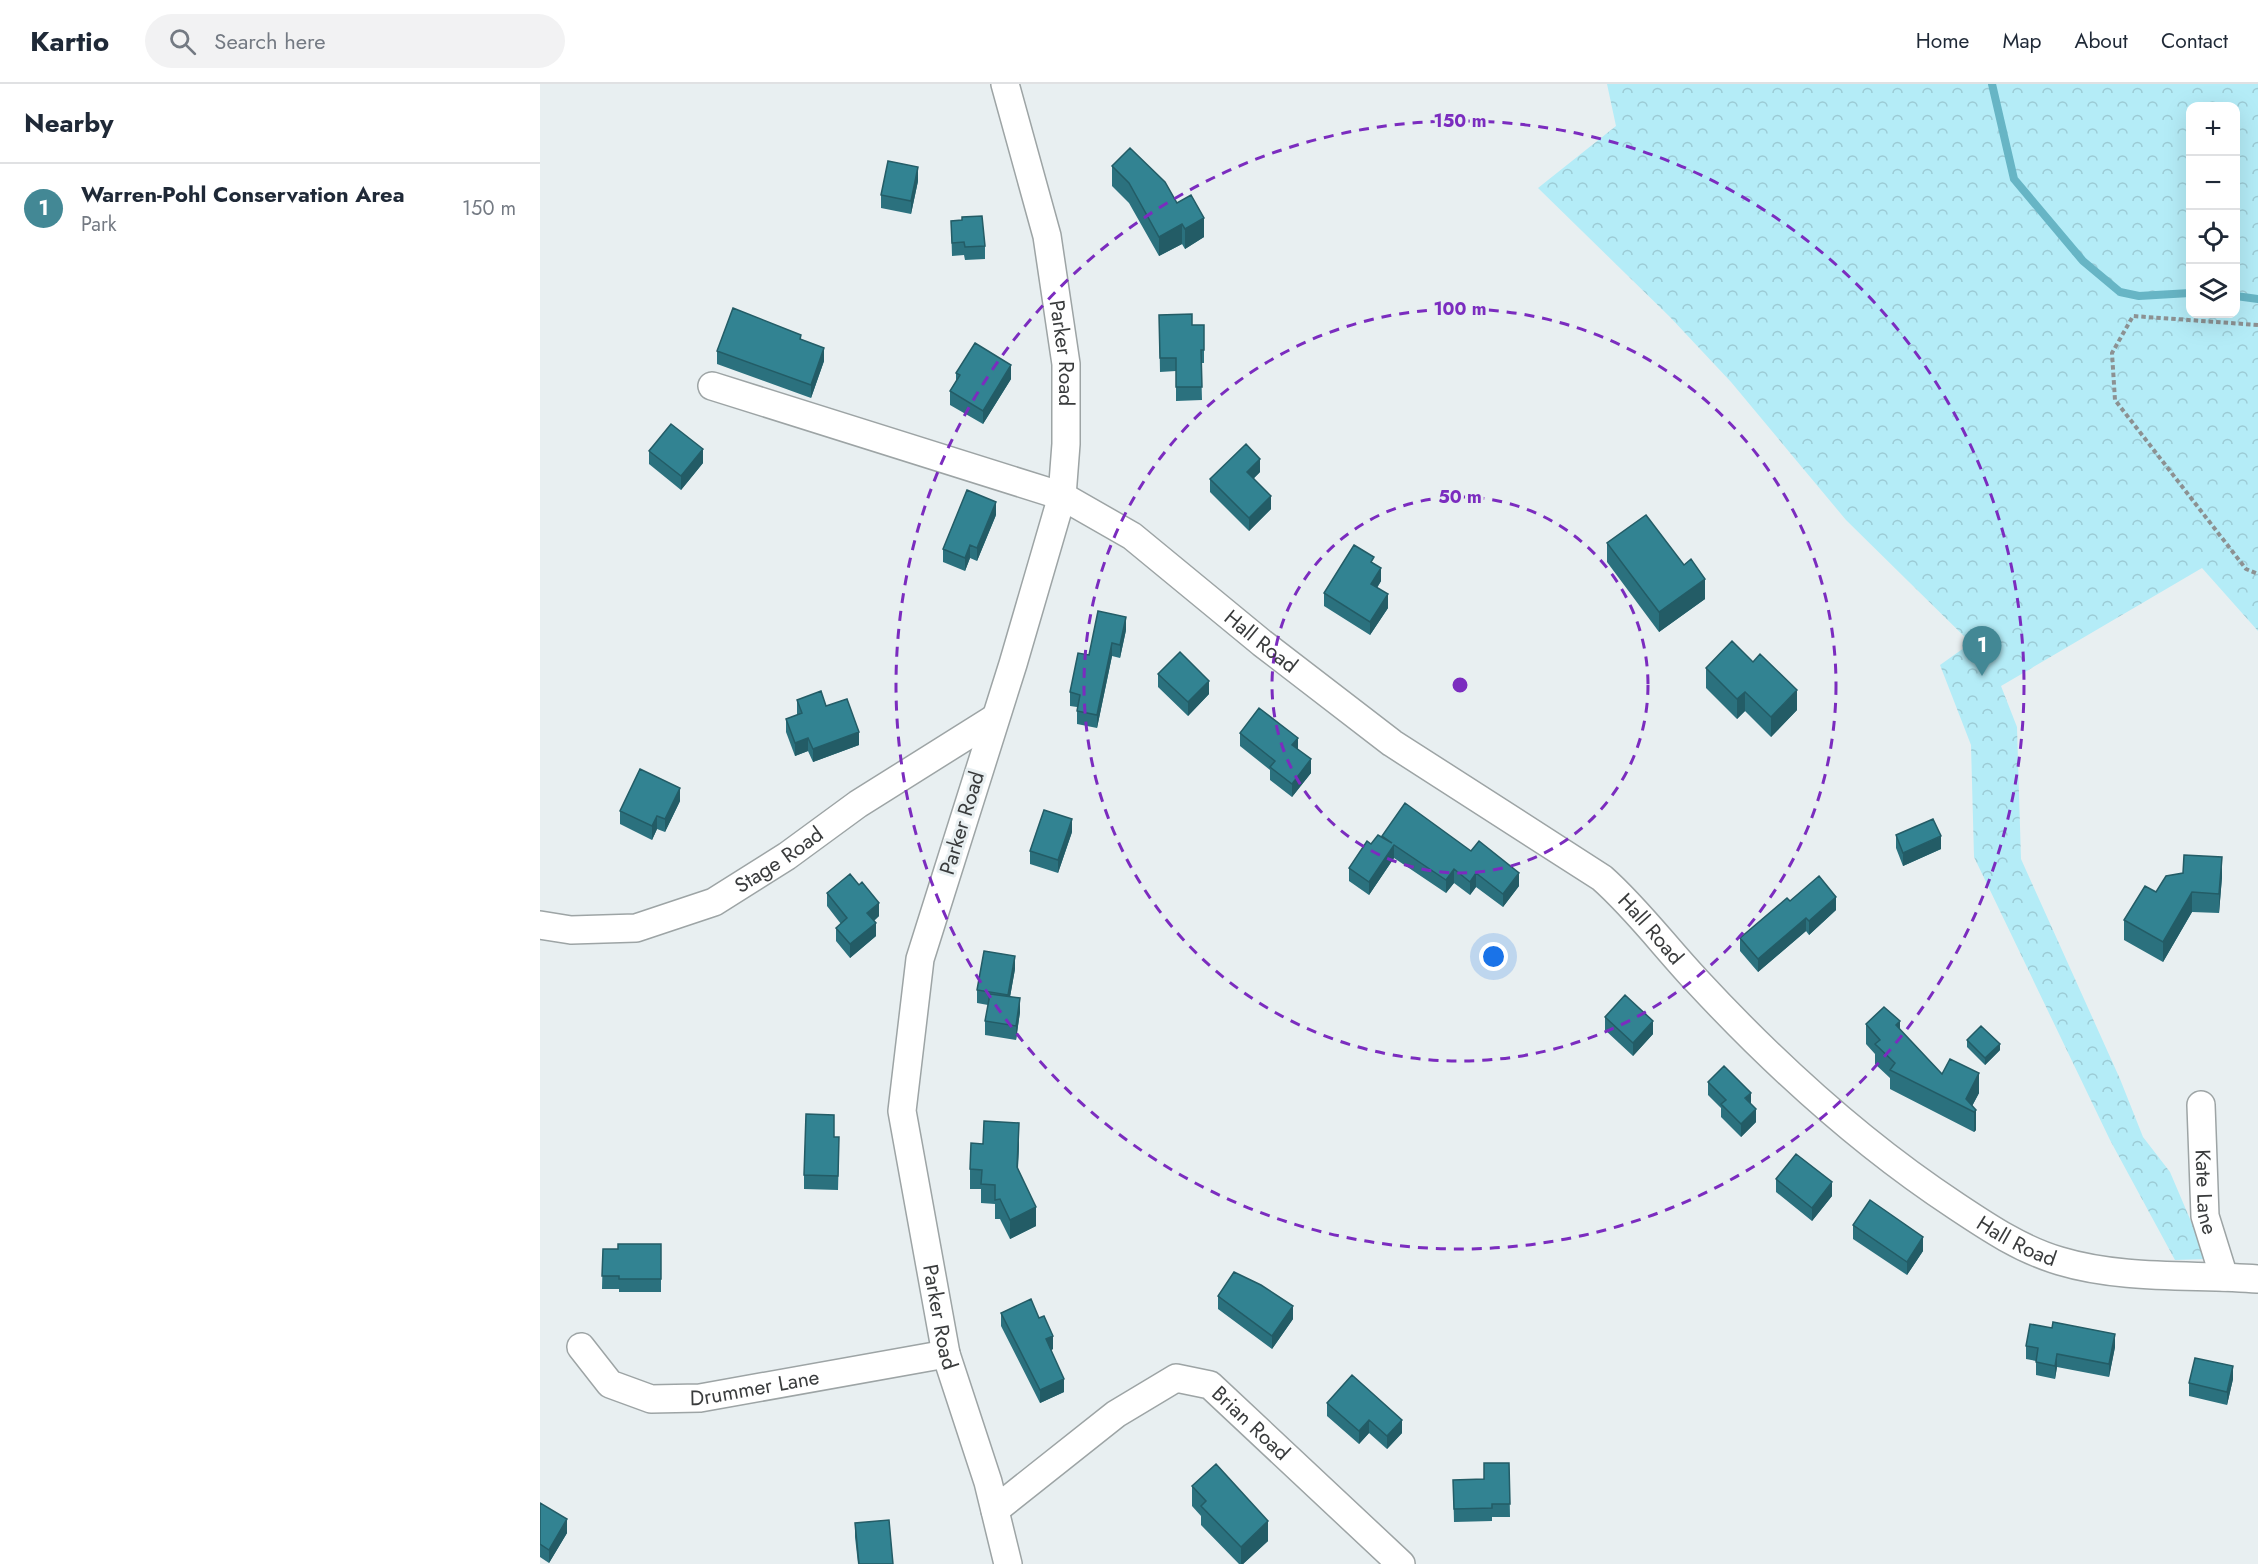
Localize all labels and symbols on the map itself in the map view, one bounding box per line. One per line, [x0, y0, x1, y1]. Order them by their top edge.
text: 150 m [1434, 108, 1486, 134]
text: 100 m [1433, 296, 1487, 322]
street label: Parker Road [1042, 298, 1081, 406]
text: 50 m [1438, 484, 1482, 510]
street label: Hall Road [1218, 603, 1304, 680]
pin: 1 [1962, 626, 2002, 676]
centre of rings [1450, 675, 1470, 695]
street label: Parker Road [932, 768, 992, 878]
street label: Stage Road [729, 819, 829, 900]
street label: Hall Road [1611, 886, 1691, 971]
your location [1479, 942, 1508, 971]
street label: Kate Lane [2188, 1149, 2225, 1239]
street label: Hall Road [1971, 1208, 2061, 1274]
street label: Parker Road [915, 1262, 965, 1374]
street label: Drummer Lane [689, 1362, 822, 1413]
street label: Brian Road [1205, 1379, 1296, 1467]

